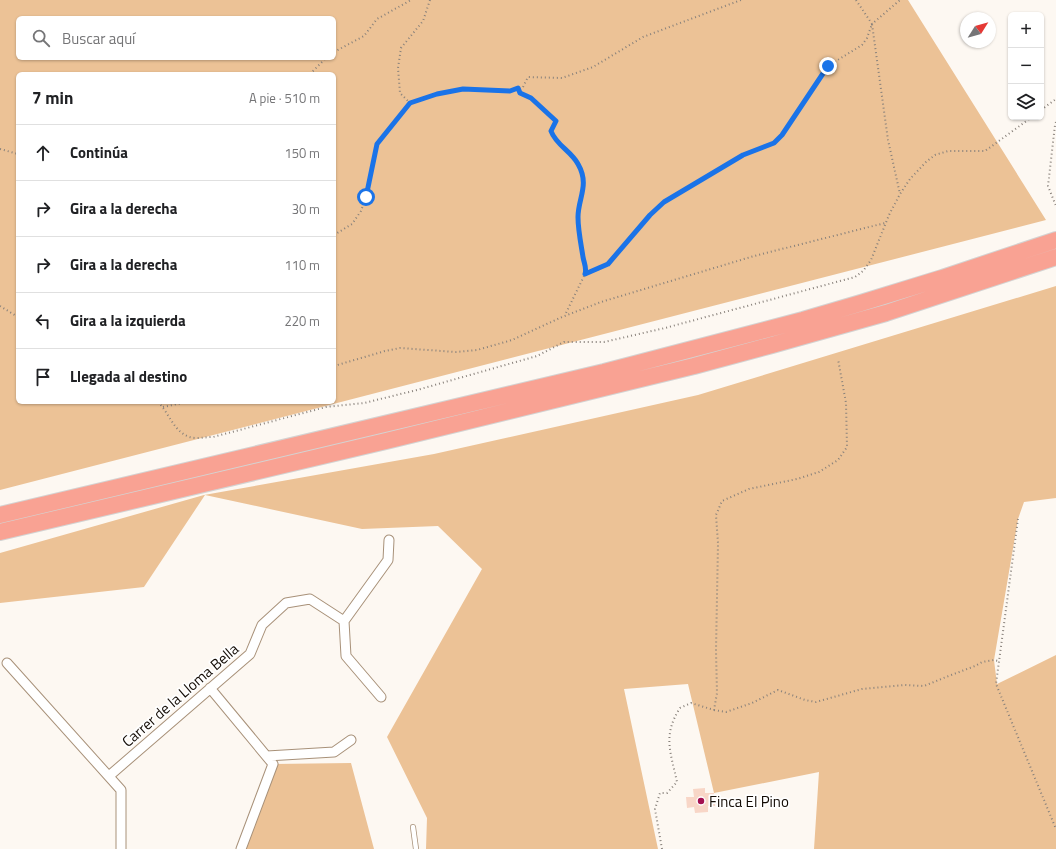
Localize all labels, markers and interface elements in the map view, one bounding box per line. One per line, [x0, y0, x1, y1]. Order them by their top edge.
north arrow [960, 12, 996, 48]
map controls [1008, 12, 1044, 120]
button: + [1008, 12, 1044, 48]
search box [16, 16, 336, 60]
icon: search [30, 27, 52, 49]
text: Buscar aquí [62, 27, 135, 50]
button: − [1008, 48, 1044, 84]
route end [819, 57, 837, 75]
button: layers [1008, 84, 1044, 120]
text: 7 min [32, 85, 73, 111]
text: A pie · 510 m [249, 88, 320, 108]
text: Continúa [70, 141, 128, 164]
icon: ahead [32, 142, 54, 164]
text: 150 m [284, 143, 320, 163]
route start [357, 188, 375, 206]
text: Gira a la derecha [70, 197, 177, 220]
icon: right [32, 198, 54, 220]
text: 30 m [292, 199, 320, 219]
text: Gira a la derecha [70, 253, 177, 276]
icon: right [32, 254, 54, 276]
text: 110 m [284, 255, 320, 275]
text: Gira a la izquierda [70, 309, 186, 332]
icon: left [32, 310, 54, 332]
text: 220 m [284, 311, 320, 331]
text: Llegada al destino [70, 365, 187, 388]
icon: arrive [32, 366, 54, 388]
street label: Carrer de la Lloma Bella [117, 637, 244, 752]
place label: Finca El Pino [709, 790, 789, 813]
marker: Finca El Pino [696, 796, 706, 806]

